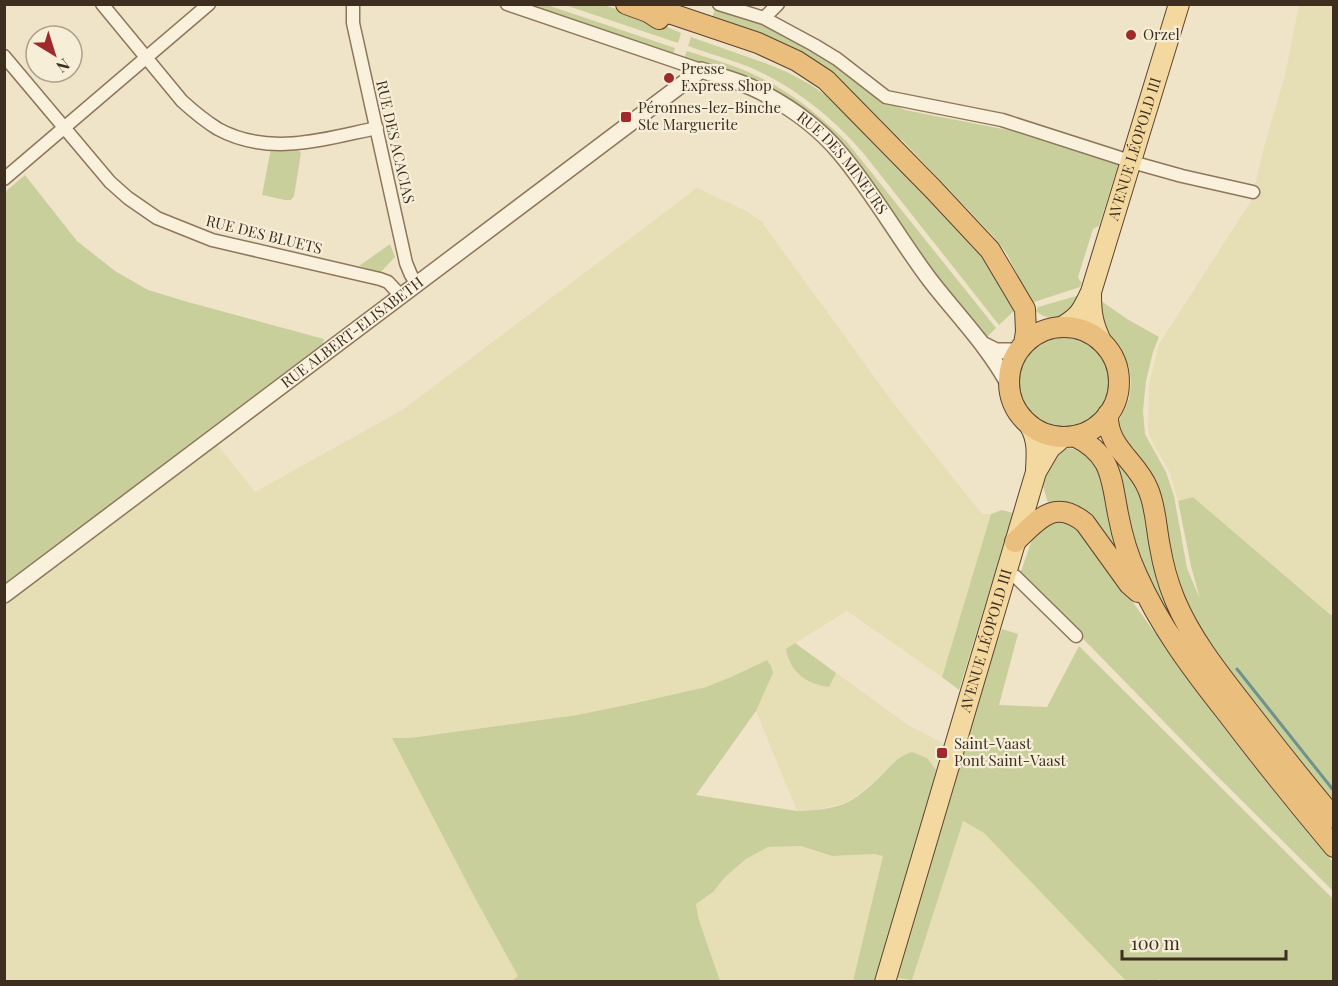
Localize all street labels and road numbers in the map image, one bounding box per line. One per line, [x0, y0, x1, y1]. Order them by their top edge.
street label: AVENUE LÉOPOLD III [1102, 75, 1165, 224]
street label: RUE DES ACACIAS [372, 78, 420, 205]
street label: RUE DES MINEURS [793, 106, 893, 218]
street label: RUE DES BLUETS [204, 210, 325, 258]
street label: RUE ALBERT-ELISABETH [276, 272, 427, 392]
street label: AVENUE LÉOPOLD III [954, 566, 1016, 715]

